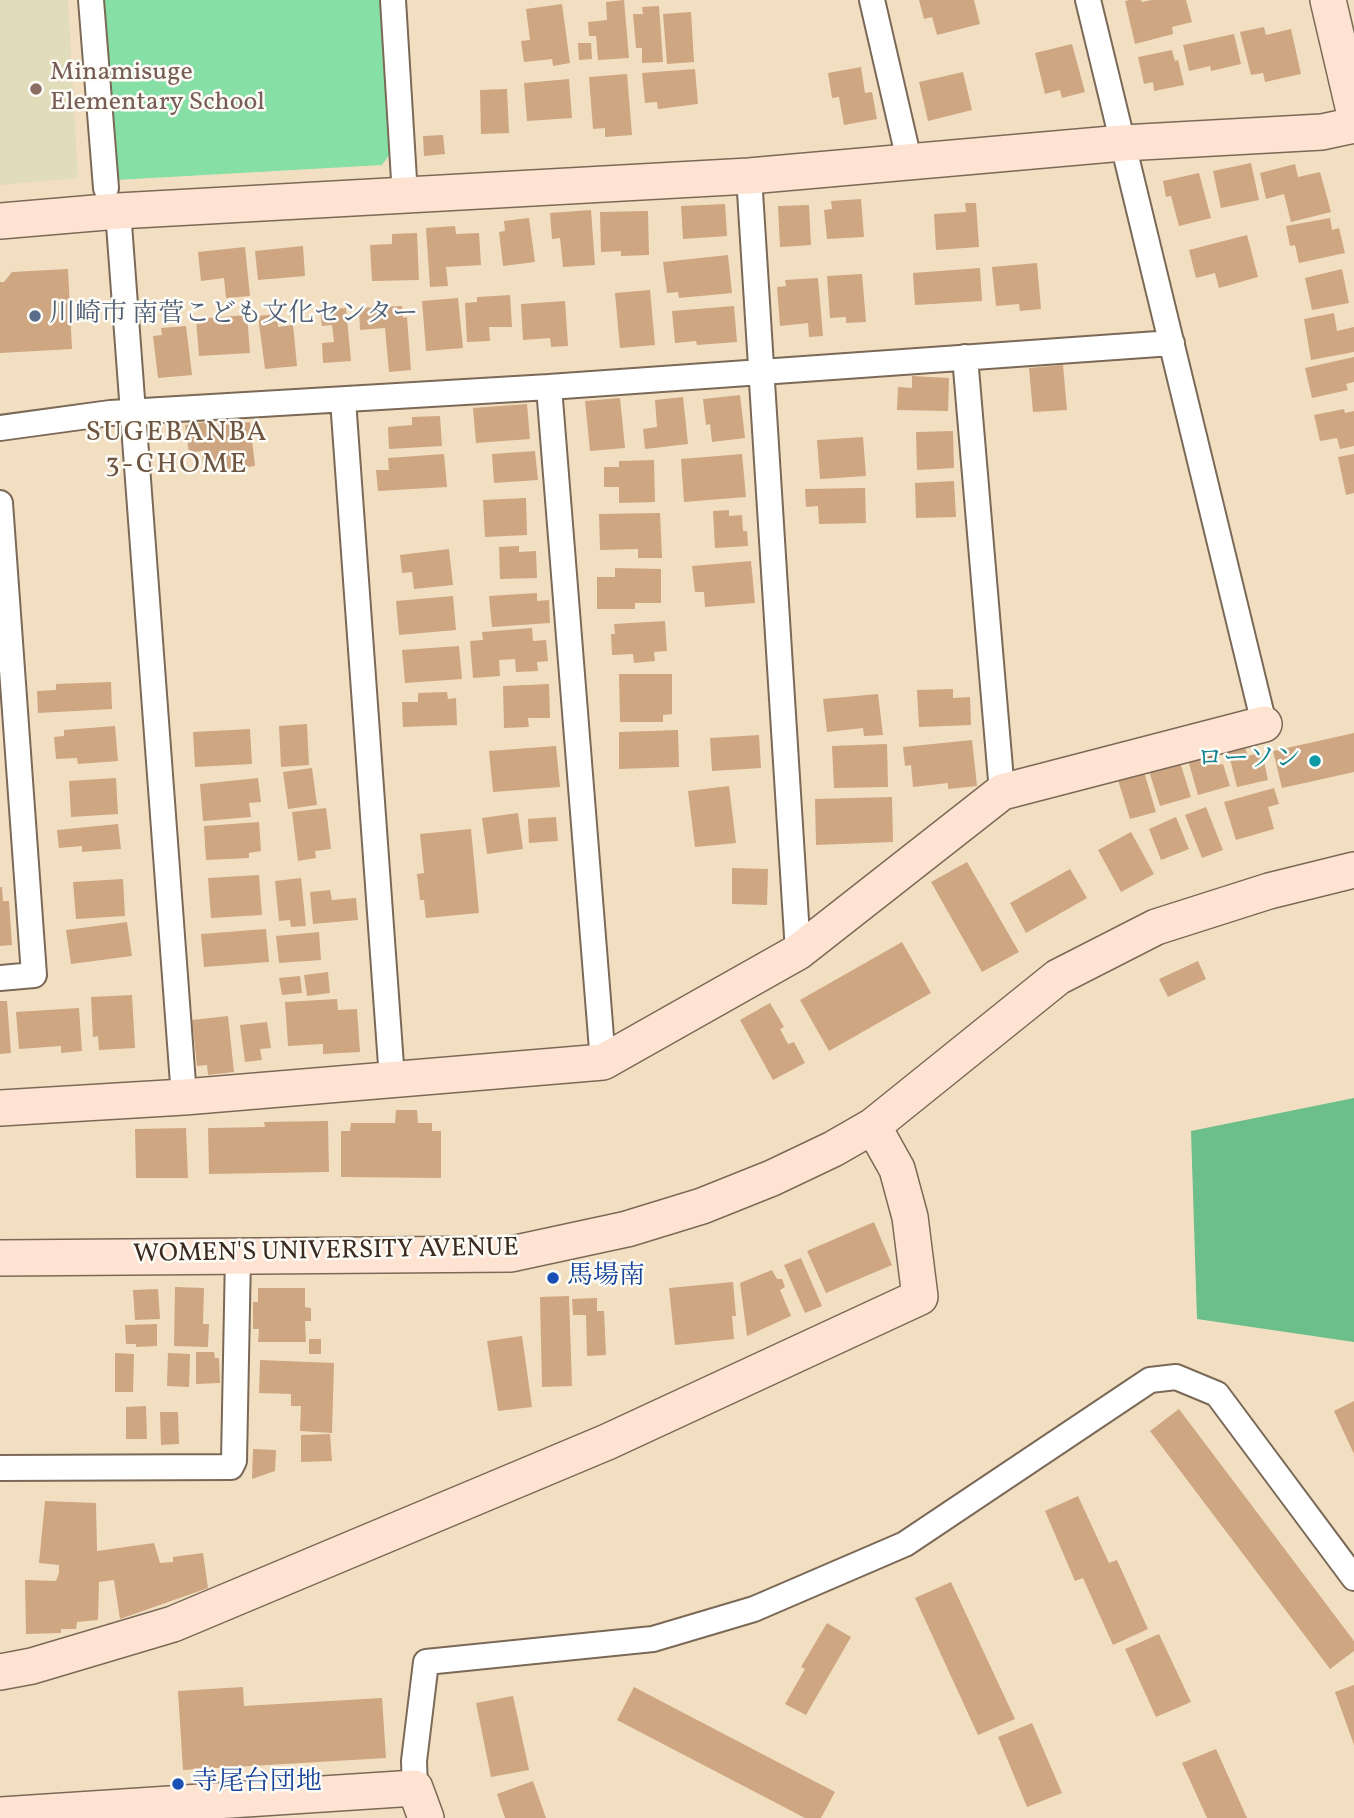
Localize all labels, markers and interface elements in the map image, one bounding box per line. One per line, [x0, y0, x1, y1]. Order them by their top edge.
place label: Minamisuge Elementary School [50, 58, 265, 119]
marker: Minamisuge Elementary School [28, 81, 44, 97]
place label: 川崎市 南菅こども文化センター [49, 300, 418, 332]
marker: 川崎市 南菅こども文化センター [27, 308, 43, 324]
district label: SUGEBANBA 3-CHOME [87, 418, 267, 484]
place label: ローソン [1197, 745, 1301, 777]
marker: ローソン [1307, 753, 1323, 769]
street label: WOMEN'S UNIVERSITY AVENUE [133, 1234, 519, 1272]
place label: 馬場南 [567, 1262, 645, 1294]
marker: 馬場南 [545, 1270, 561, 1286]
place label: 寺尾台団地 [192, 1768, 322, 1800]
marker: 寺尾台団地 [170, 1776, 186, 1792]

